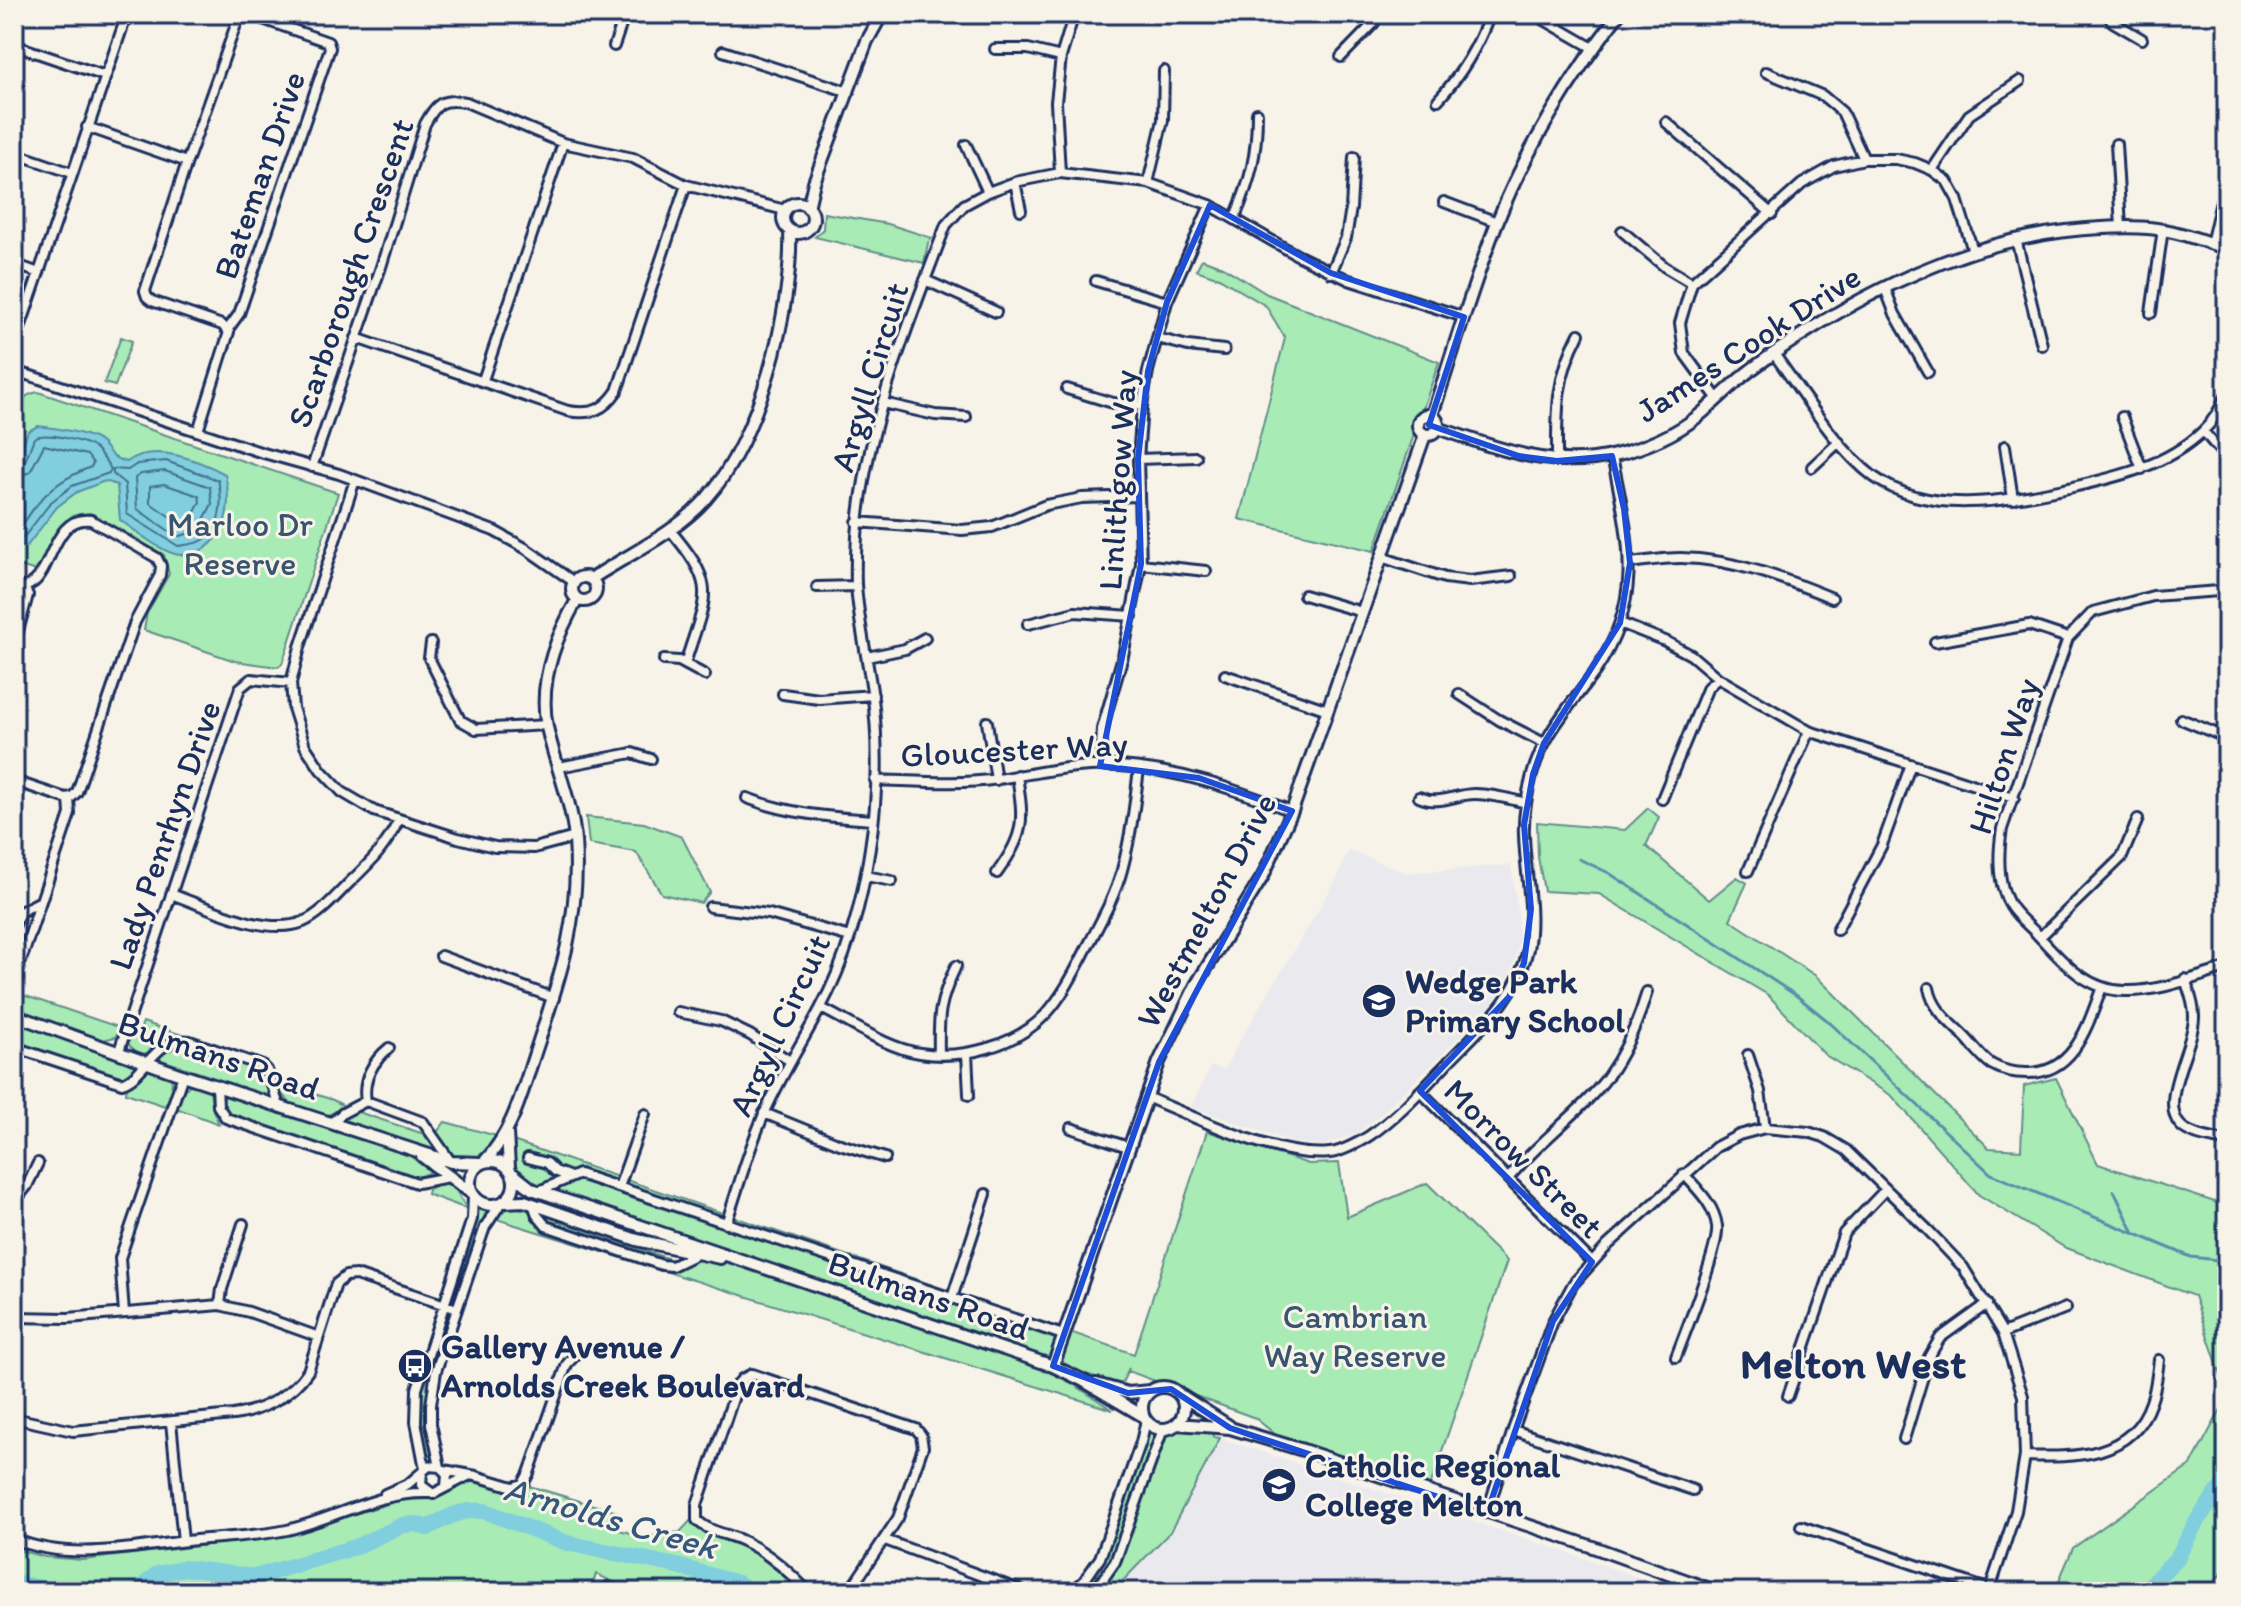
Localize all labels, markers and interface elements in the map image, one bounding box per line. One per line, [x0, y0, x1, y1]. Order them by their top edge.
street label: Bateman Drive [205, 66, 314, 284]
street label: Scarborough Crescent [278, 113, 423, 433]
street label: James Cook Drive [1628, 256, 1868, 431]
street label: Argyll Circuit [821, 277, 918, 477]
street label: Linlithgow Way [1089, 368, 1146, 592]
park label: Marloo Dr Reserve [167, 504, 313, 584]
street label: Hilton Way [1959, 673, 2048, 839]
street label: Lady Penrhyn Drive [99, 695, 230, 975]
street label: Gloucester Way [899, 723, 1129, 776]
street label: Westmelton Drive [1127, 786, 1286, 1035]
street label: Argyll Circuit [720, 928, 839, 1122]
place label: Wedge Park Primary School [1405, 961, 1625, 1041]
school or university icon: Wedge Park Primary School [1360, 982, 1398, 1020]
street label: Bulmans Road [113, 1002, 325, 1109]
street label: Morrow Street [1435, 1070, 1612, 1247]
street label: Bulmans Road [823, 1242, 1035, 1349]
park label: Cambrian Way Reserve [1263, 1296, 1447, 1376]
place label: Gallery Avenue / Arnolds Creek Boulevard [441, 1326, 805, 1406]
district label: Melton West [1740, 1338, 1966, 1389]
bus stop icon: Gallery Avenue / Arnolds Creek Boulevard [396, 1347, 434, 1385]
place label: Catholic Regional College Melton [1305, 1445, 1560, 1525]
school or university icon: Catholic Regional College Melton [1260, 1466, 1298, 1504]
water label: Arnolds Creek [499, 1467, 725, 1569]

